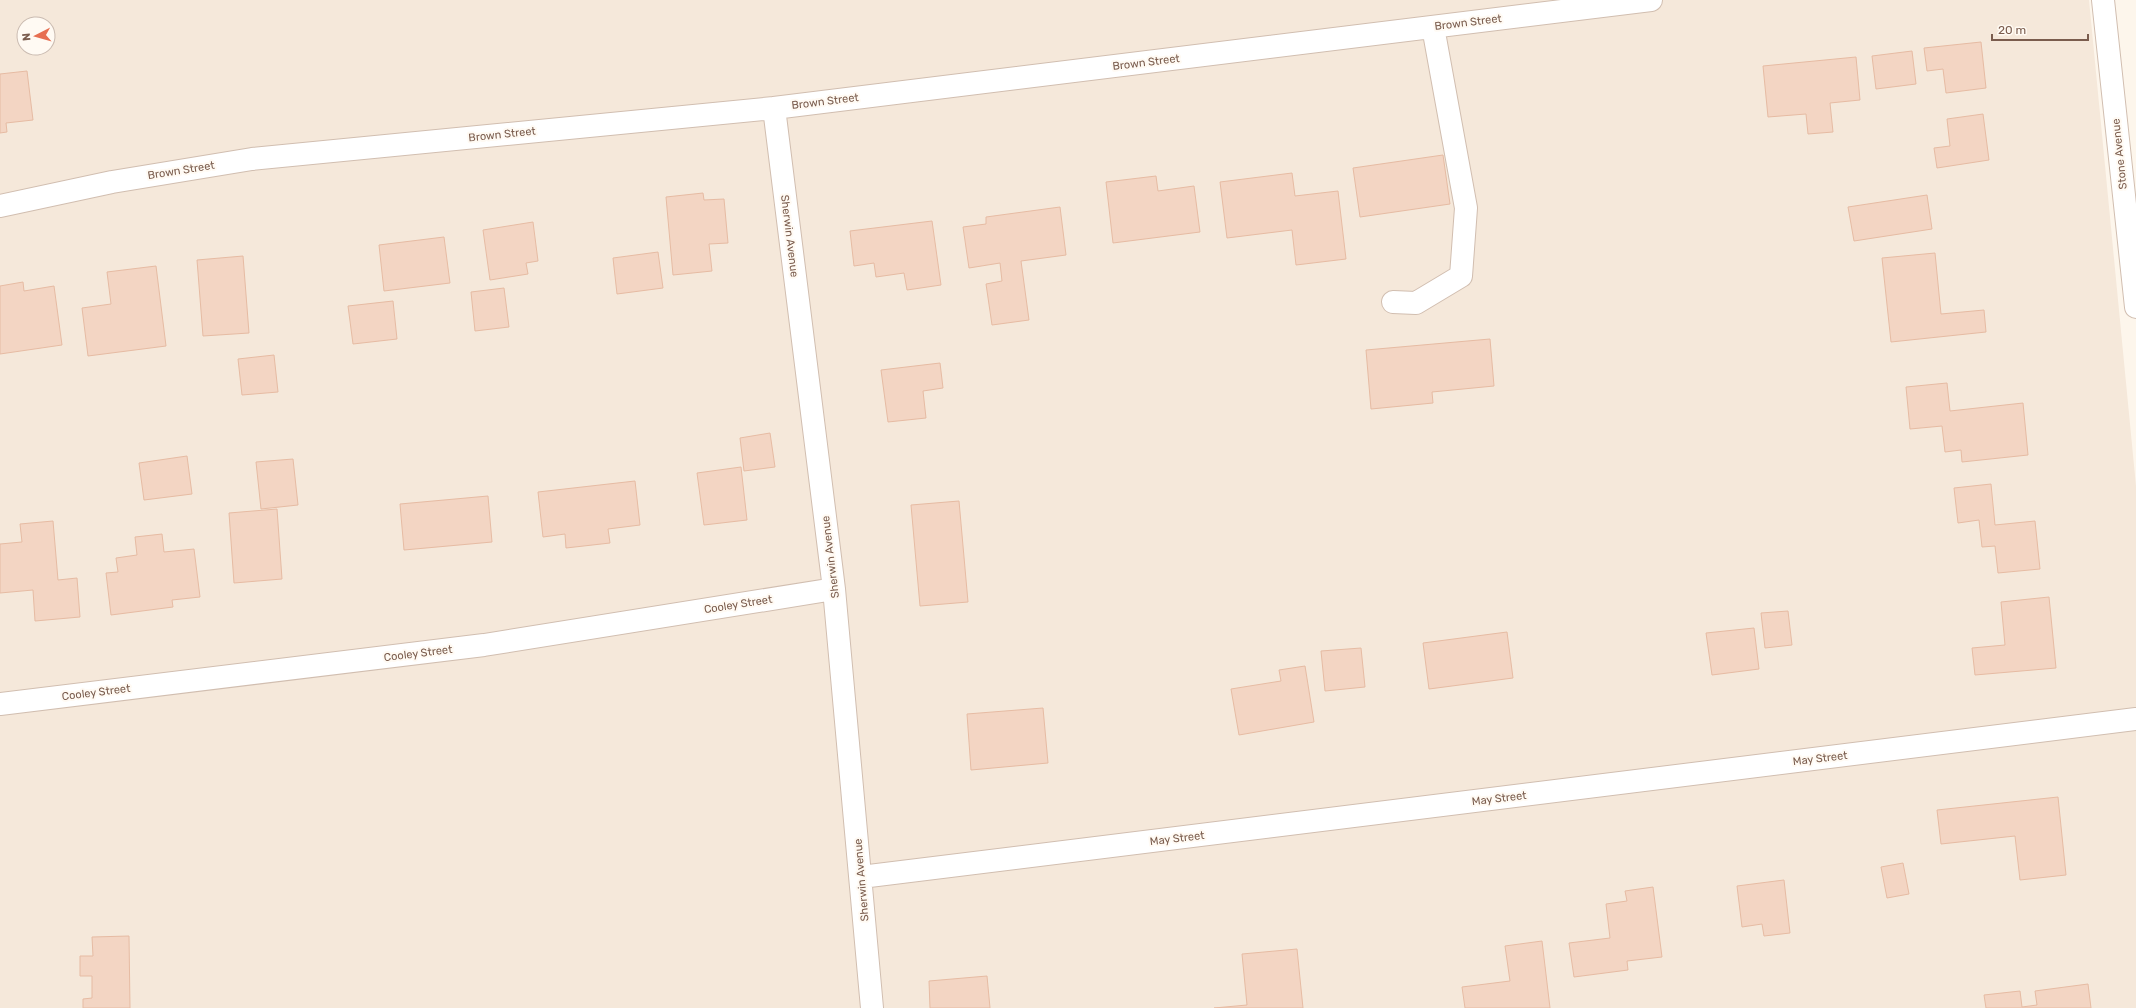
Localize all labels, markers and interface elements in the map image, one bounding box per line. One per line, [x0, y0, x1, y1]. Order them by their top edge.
street label: Brown Street [1434, 12, 1503, 33]
north arrow [16, 16, 56, 56]
scale bar [1992, 16, 2088, 42]
text: 20 m [1998, 23, 2026, 37]
text: N [20, 32, 33, 42]
street label: Brown Street [1112, 52, 1181, 73]
street label: Brown Street [791, 91, 860, 112]
street label: Stone Avenue [2109, 118, 2130, 190]
street label: Brown Street [468, 124, 537, 144]
street label: Brown Street [147, 159, 216, 182]
street label: Sherwin Avenue [778, 194, 801, 278]
street label: Sherwin Avenue [819, 515, 842, 599]
street label: Cooley Street [703, 593, 774, 616]
street label: Cooley Street [383, 643, 454, 664]
street label: Cooley Street [61, 682, 132, 703]
street label: May Street [1792, 749, 1849, 768]
street label: May Street [1471, 789, 1528, 808]
street label: May Street [1149, 829, 1206, 848]
street label: Sherwin Avenue [851, 838, 872, 922]

